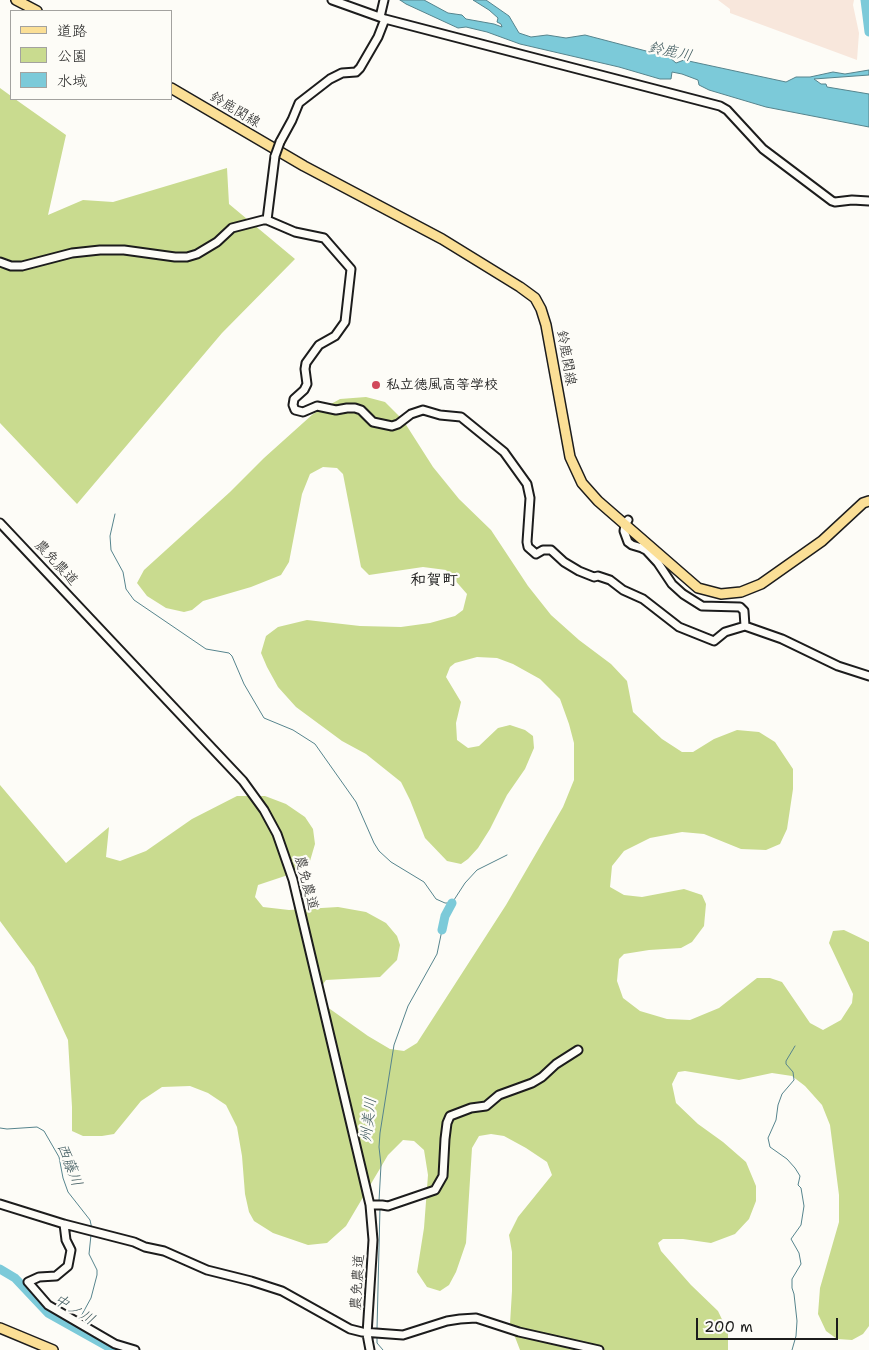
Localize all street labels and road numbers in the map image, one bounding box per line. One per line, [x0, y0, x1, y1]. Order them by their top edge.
street label: 鈴鹿関線 [207, 88, 263, 132]
street label: 鈴鹿関線 [553, 329, 579, 387]
street label: 農免農道 [31, 537, 81, 589]
street label: 農免農道 [291, 854, 321, 912]
street label: 農免農道 [348, 1253, 368, 1311]

